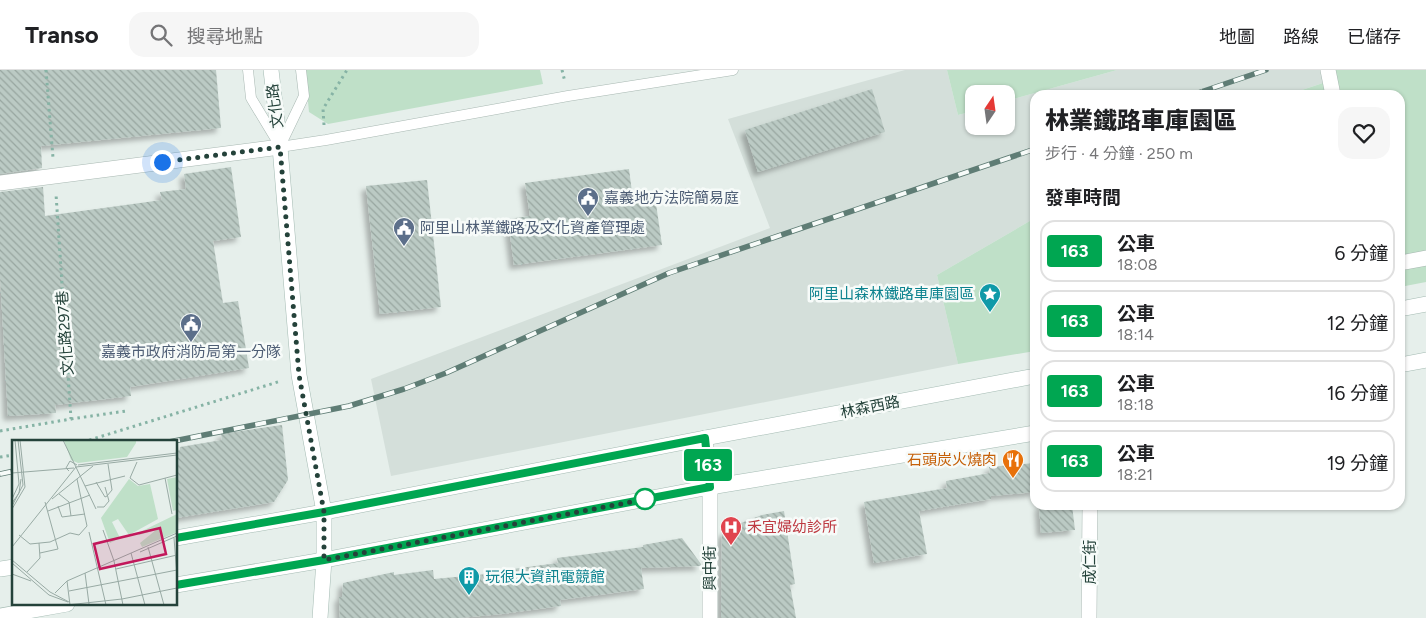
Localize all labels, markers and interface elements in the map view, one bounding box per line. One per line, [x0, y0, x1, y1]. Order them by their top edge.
search box [129, 12, 479, 57]
text: Transo [25, 20, 99, 49]
icon: search [147, 21, 175, 49]
text: 搜尋地點 [187, 25, 263, 48]
text: 地圖 [1219, 26, 1255, 48]
text: 路線 [1283, 26, 1319, 48]
text: 已儲存 [1347, 26, 1401, 48]
street label: 文化路 [263, 83, 287, 129]
north arrow [965, 85, 1015, 135]
map controls [965, 85, 1015, 135]
text: 林業鐵路車庫園區 [1045, 106, 1237, 135]
button: heart [1338, 107, 1390, 159]
text: 步行 · 4 分鐘 · 250 m [1045, 144, 1193, 163]
your location [150, 150, 175, 175]
public building icon: 嘉義地方法院簡易庭 [576, 186, 600, 217]
text: 發車時間 [1045, 186, 1121, 209]
place label: 嘉義地方法院簡易庭 [604, 189, 739, 207]
public building icon: 阿里山林業鐵路及文化資產管理處 [392, 216, 416, 247]
place label: 阿里山林業鐵路及文化資產管理處 [420, 219, 645, 237]
text: 公車 [1117, 232, 1155, 255]
text: 163 [1060, 240, 1089, 262]
text: 6 分鐘 [1335, 242, 1388, 265]
text: 18:08 [1117, 255, 1158, 274]
place icon: 阿里山森林鐵路車庫園區 [978, 282, 1002, 313]
place label: 阿里山森林鐵路車庫園區 [809, 285, 974, 303]
street label: 文化路297巷 [53, 290, 77, 376]
text: 公車 [1117, 302, 1155, 325]
text: 163 [1060, 310, 1089, 332]
public building icon: 嘉義市政府消防局第一分隊 [179, 312, 203, 343]
text: 12 分鐘 [1327, 312, 1388, 335]
text: 18:14 [1117, 325, 1154, 344]
place label: 嘉義市政府消防局第一分隊 [101, 343, 281, 361]
text: 公車 [1117, 372, 1155, 395]
text: 163 [1060, 380, 1089, 402]
text: 16 分鐘 [1327, 382, 1388, 405]
street label: 林森西路 [839, 392, 901, 422]
text: 18:18 [1117, 395, 1154, 414]
inset map [12, 440, 178, 606]
text: 公車 [1117, 442, 1155, 465]
restaurant icon: 石頭炭火燒肉 [1001, 448, 1025, 479]
line badge: 163 [679, 449, 737, 481]
text: 163 [1060, 450, 1089, 472]
place label: 石頭炭火燒肉 [907, 451, 997, 469]
text: 19 分鐘 [1327, 452, 1388, 475]
text: 163 [694, 454, 722, 476]
text: 18:21 [1117, 465, 1153, 484]
unlabelled marker [634, 488, 656, 510]
hospital icon: 禾宜婦幼診所 [719, 515, 743, 546]
place label: 禾宜婦幼診所 [747, 518, 837, 536]
street label: 成仁街 [1081, 539, 1099, 585]
street label: 興中街 [701, 545, 719, 591]
building icon: 玩很大資訊電競館 [457, 565, 481, 596]
place label: 玩很大資訊電競館 [485, 568, 605, 586]

